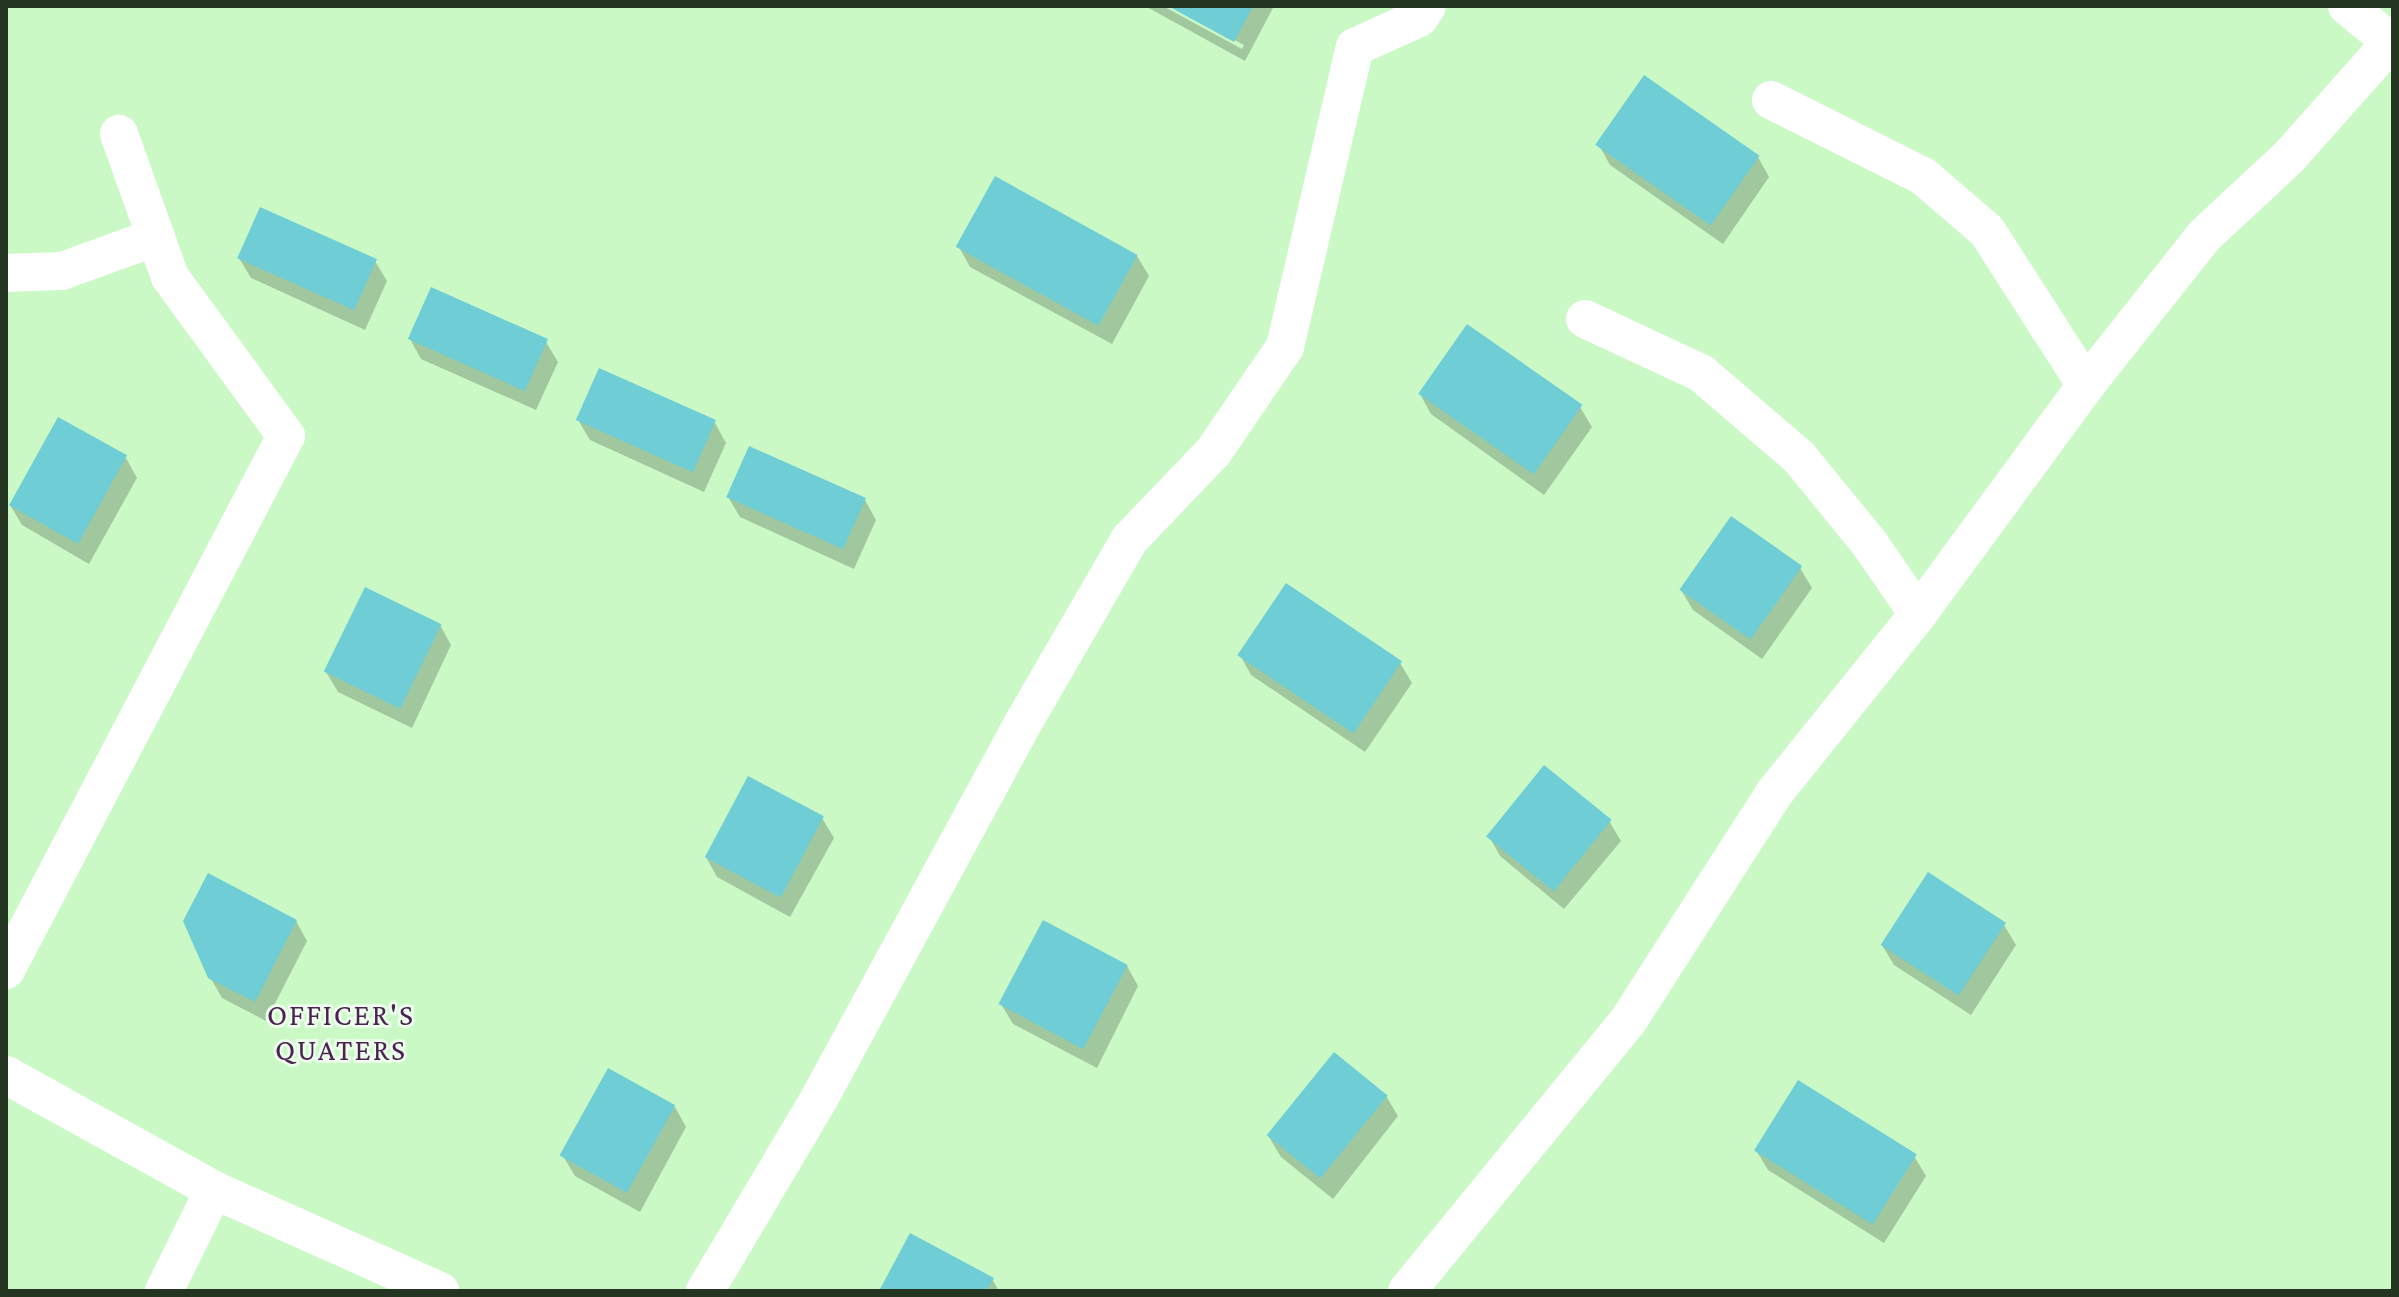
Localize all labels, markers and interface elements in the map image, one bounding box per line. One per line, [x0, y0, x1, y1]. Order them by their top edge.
district label: OFFICER'S QUATERS [267, 997, 415, 1068]

